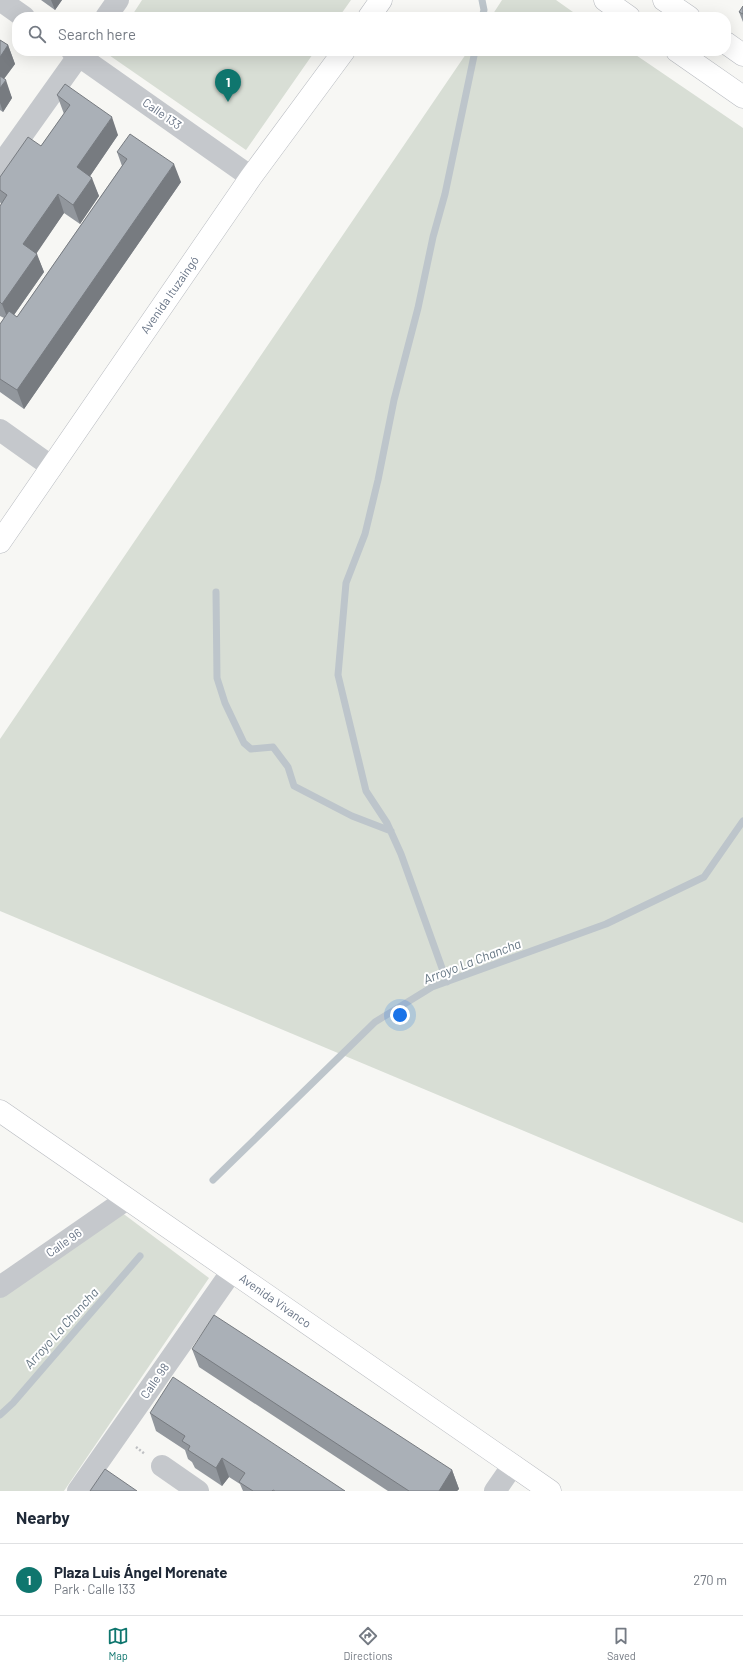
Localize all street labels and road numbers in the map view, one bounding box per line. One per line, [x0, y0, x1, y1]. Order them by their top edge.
street label: Calle 133 [140, 95, 185, 132]
street label: Avenida Ituzaingó [137, 253, 201, 336]
street label: Calle 96 [43, 1225, 84, 1259]
street label: Avenida Vivanco [237, 1270, 314, 1330]
street label: Calle 98 [137, 1360, 171, 1401]

